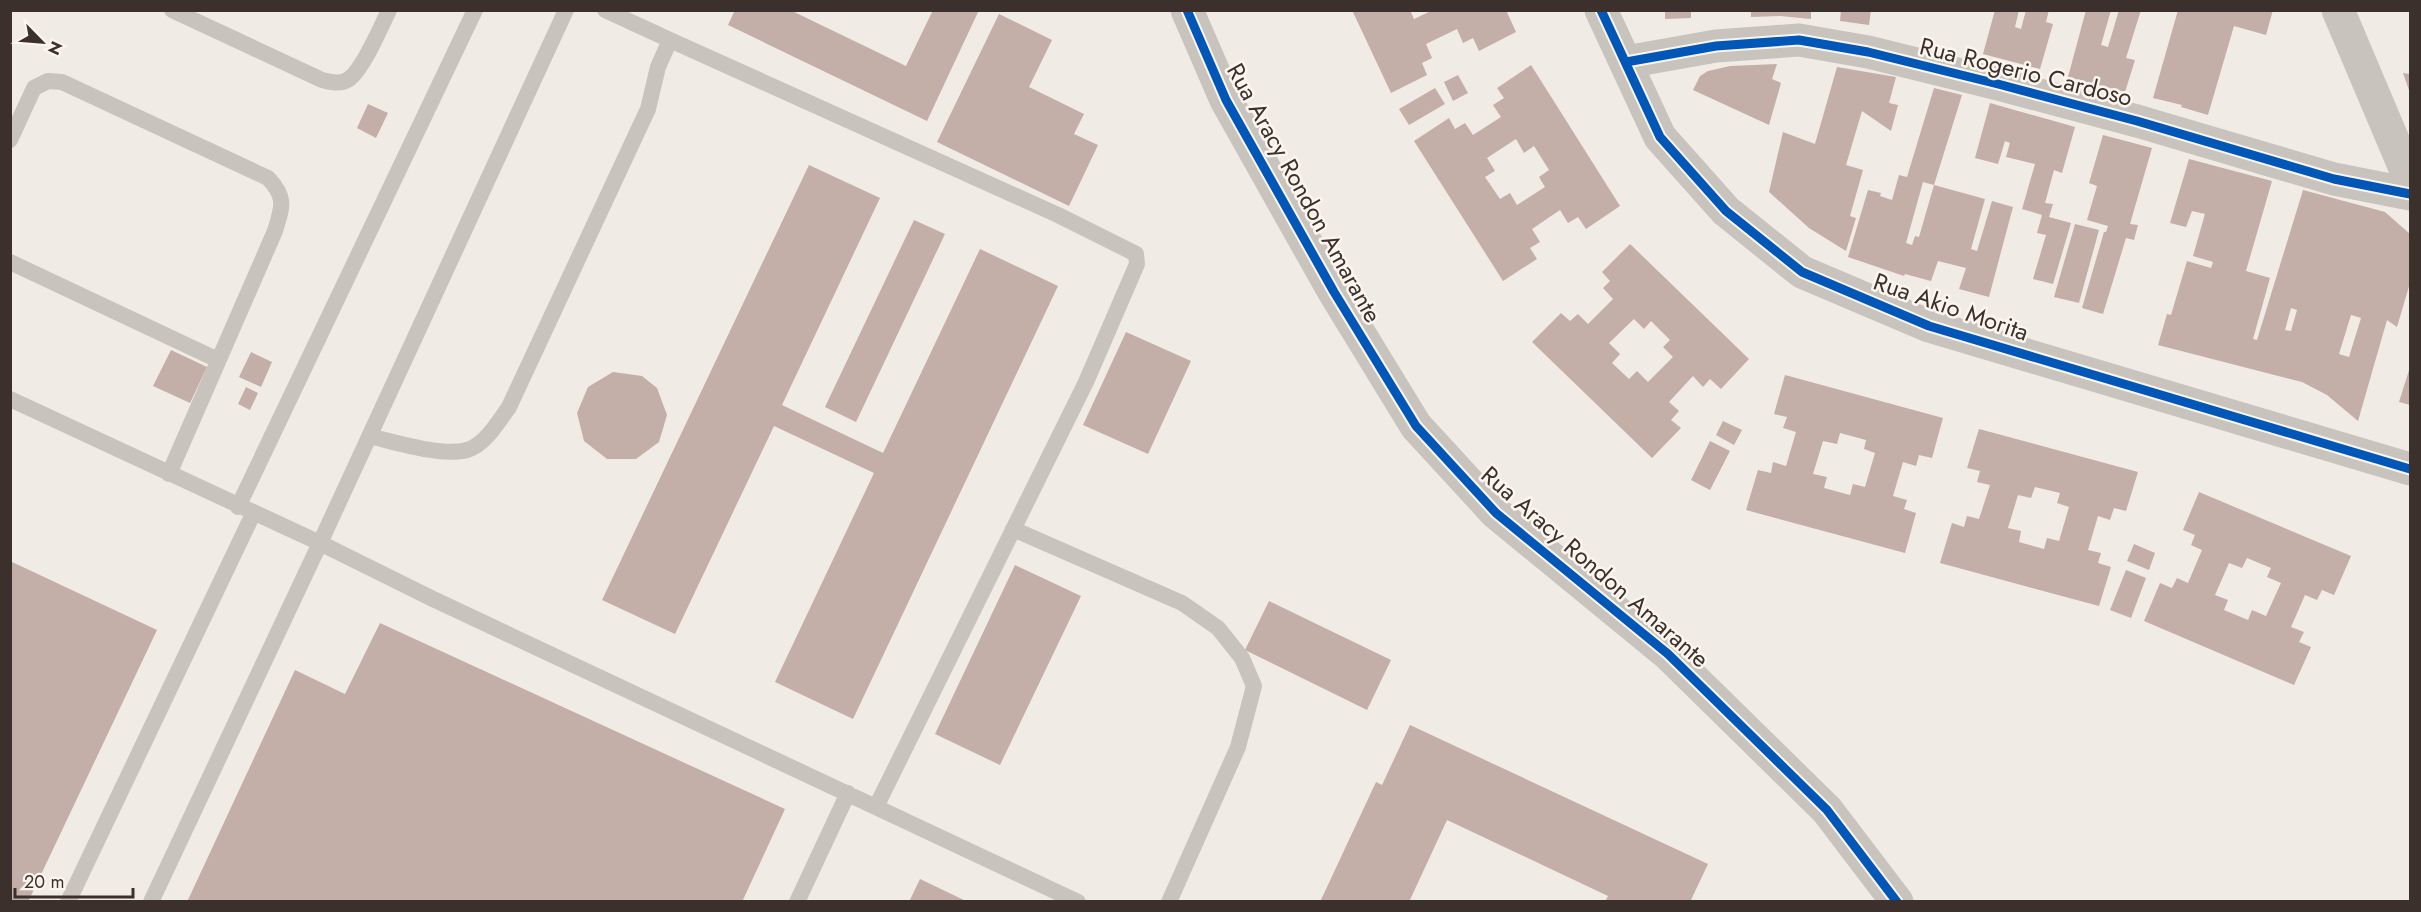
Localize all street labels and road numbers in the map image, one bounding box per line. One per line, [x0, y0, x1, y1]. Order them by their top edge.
street label: Rua Rogerio Cardoso [1916, 28, 2136, 115]
street label: Rua Aracy Rondon Amarante [1218, 57, 1391, 329]
street label: Rua Akio Morita [1869, 264, 2033, 349]
street label: Rua Aracy Rondon Amarante [1474, 458, 1717, 676]

